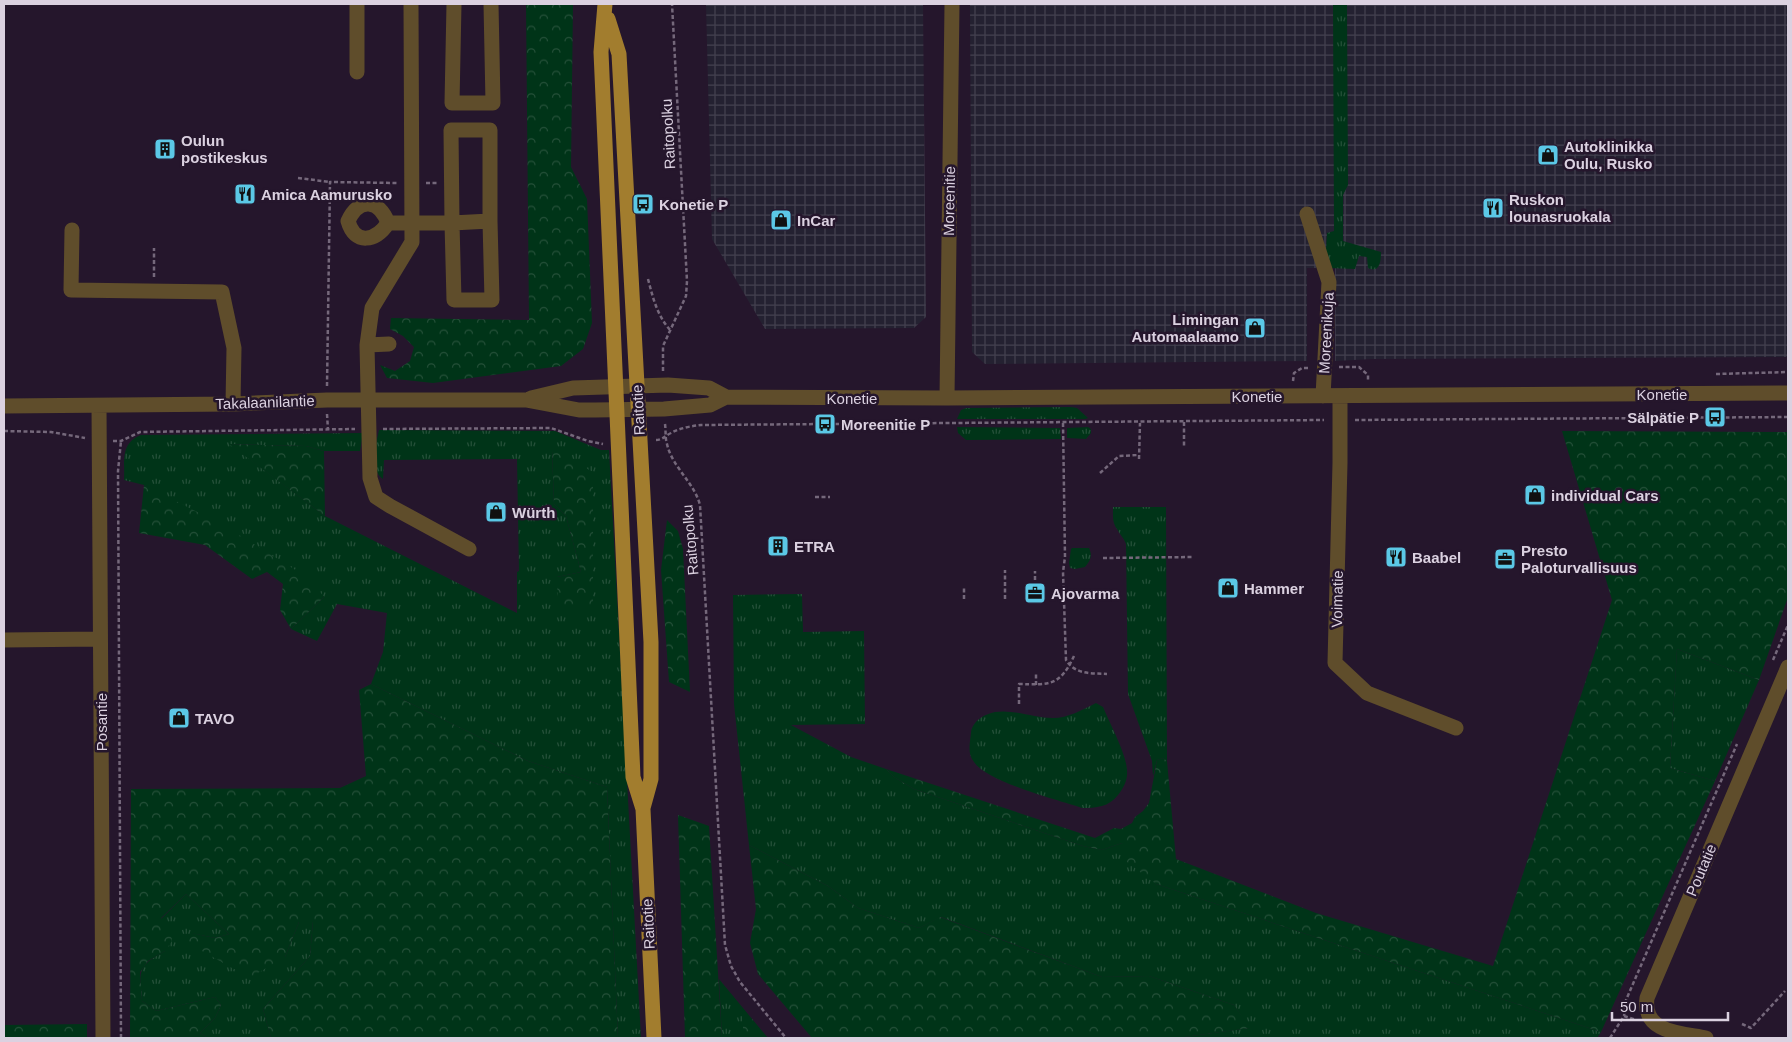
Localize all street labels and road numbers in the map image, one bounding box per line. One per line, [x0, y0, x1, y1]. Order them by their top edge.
street label: Raitopolku [658, 98, 678, 170]
street label: Moreenitie [940, 166, 958, 236]
street label: Moreenikuja [1315, 291, 1337, 374]
street label: Raitotie [628, 384, 648, 436]
street label: Konetie [1637, 386, 1687, 403]
street label: Konetie [1232, 388, 1282, 405]
street label: Konetie [827, 390, 877, 407]
street label: Takalaanilantie [215, 392, 315, 412]
street label: Raitopolku [678, 504, 702, 576]
street label: Voimatie [1328, 570, 1346, 628]
street label: Posantie [93, 693, 110, 751]
street label: Poutatie [1682, 841, 1720, 899]
street label: Raitotie [638, 898, 658, 950]

